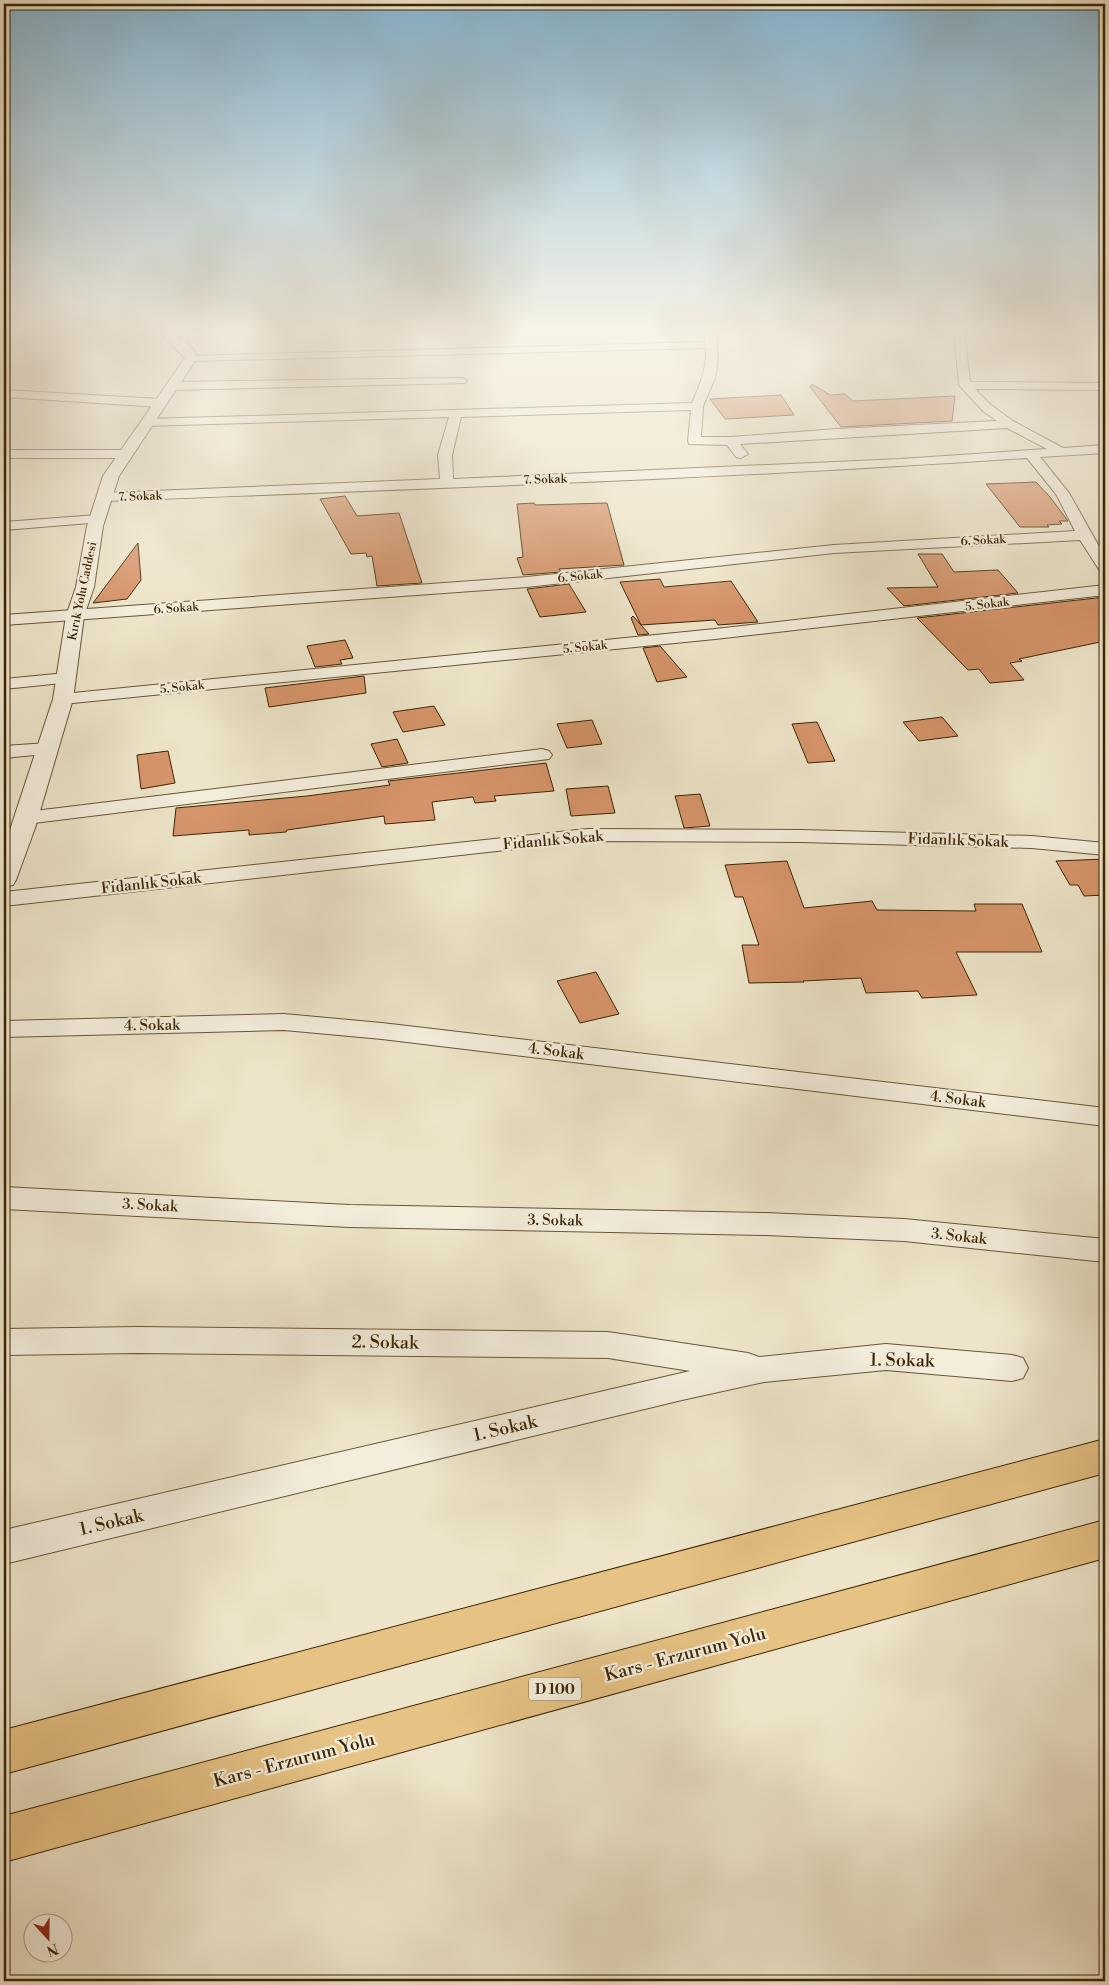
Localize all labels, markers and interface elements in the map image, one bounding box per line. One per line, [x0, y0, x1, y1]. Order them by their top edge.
street label: 7. Sokak [523, 471, 568, 488]
street label: 7. Sokak [118, 488, 163, 505]
street label: 6. Sokak [960, 532, 1007, 549]
street label: Kırık Yolu Caddesi [65, 540, 100, 642]
street label: 6. Sokak [557, 567, 604, 586]
street label: 5. Sokak [964, 594, 1011, 615]
street label: 6. Sokak [153, 599, 200, 618]
street label: 5. Sokak [562, 638, 609, 657]
street label: 5. Sokak [159, 678, 206, 697]
street label: Fidanlık Sokak [502, 827, 605, 854]
street label: Fidanlık Sokak [907, 829, 1010, 852]
street label: Fidanlık Sokak [100, 869, 203, 898]
street label: 4. Sokak [124, 1015, 181, 1035]
street label: 4. Sokak [527, 1039, 586, 1064]
street label: 4. Sokak [929, 1087, 988, 1112]
street label: 3. Sokak [122, 1195, 179, 1217]
street label: 3. Sokak [527, 1211, 584, 1231]
street label: 3. Sokak [930, 1224, 989, 1249]
street label: 2. Sokak [351, 1330, 420, 1355]
street label: 1. Sokak [869, 1348, 936, 1373]
street label: 1. Sokak [471, 1410, 541, 1447]
street label: 1. Sokak [77, 1504, 147, 1541]
street label: Kars - Erzurum Yolu [602, 1622, 769, 1687]
road number: D 100 [529, 1678, 581, 1700]
street label: Kars - Erzurum Yolu [211, 1728, 378, 1793]
north arrow [22, 1912, 72, 1962]
text: N [44, 1939, 61, 1960]

